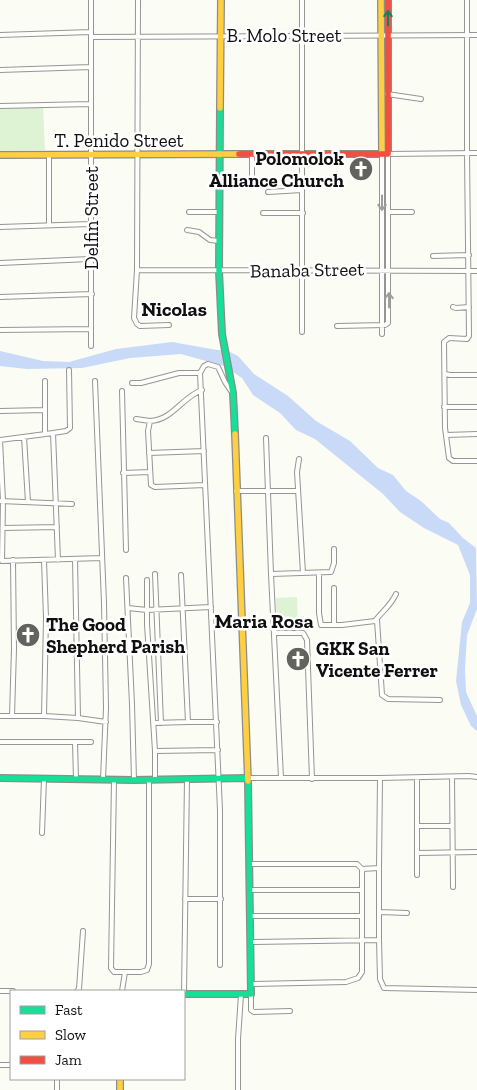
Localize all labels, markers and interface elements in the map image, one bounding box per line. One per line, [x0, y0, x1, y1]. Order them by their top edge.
one-way arrow [383, 10, 393, 26]
street label: B. Molo Street [226, 24, 342, 47]
street label: T. Penido Street [54, 129, 184, 152]
place label: Polomolok Alliance Church [209, 147, 344, 192]
church icon: Polomolok Alliance Church [348, 156, 374, 182]
street label: Delfin Street [80, 166, 103, 270]
one-way arrow [378, 194, 387, 210]
street label: Banaba Street [250, 258, 364, 282]
one-way arrow [384, 292, 394, 308]
district label: Nicolas [141, 297, 207, 321]
district label: Maria Rosa [215, 609, 314, 633]
place label: The Good Shepherd Parish [46, 613, 185, 658]
church icon: The Good Shepherd Parish [15, 622, 41, 648]
place label: GKK San Vicente Ferrer [316, 637, 438, 682]
church icon: GKK San Vicente Ferrer [285, 646, 311, 672]
legend [10, 990, 185, 1080]
text: Fast [55, 1001, 83, 1019]
text: Slow [55, 1026, 87, 1044]
text: Jam [55, 1051, 82, 1069]

